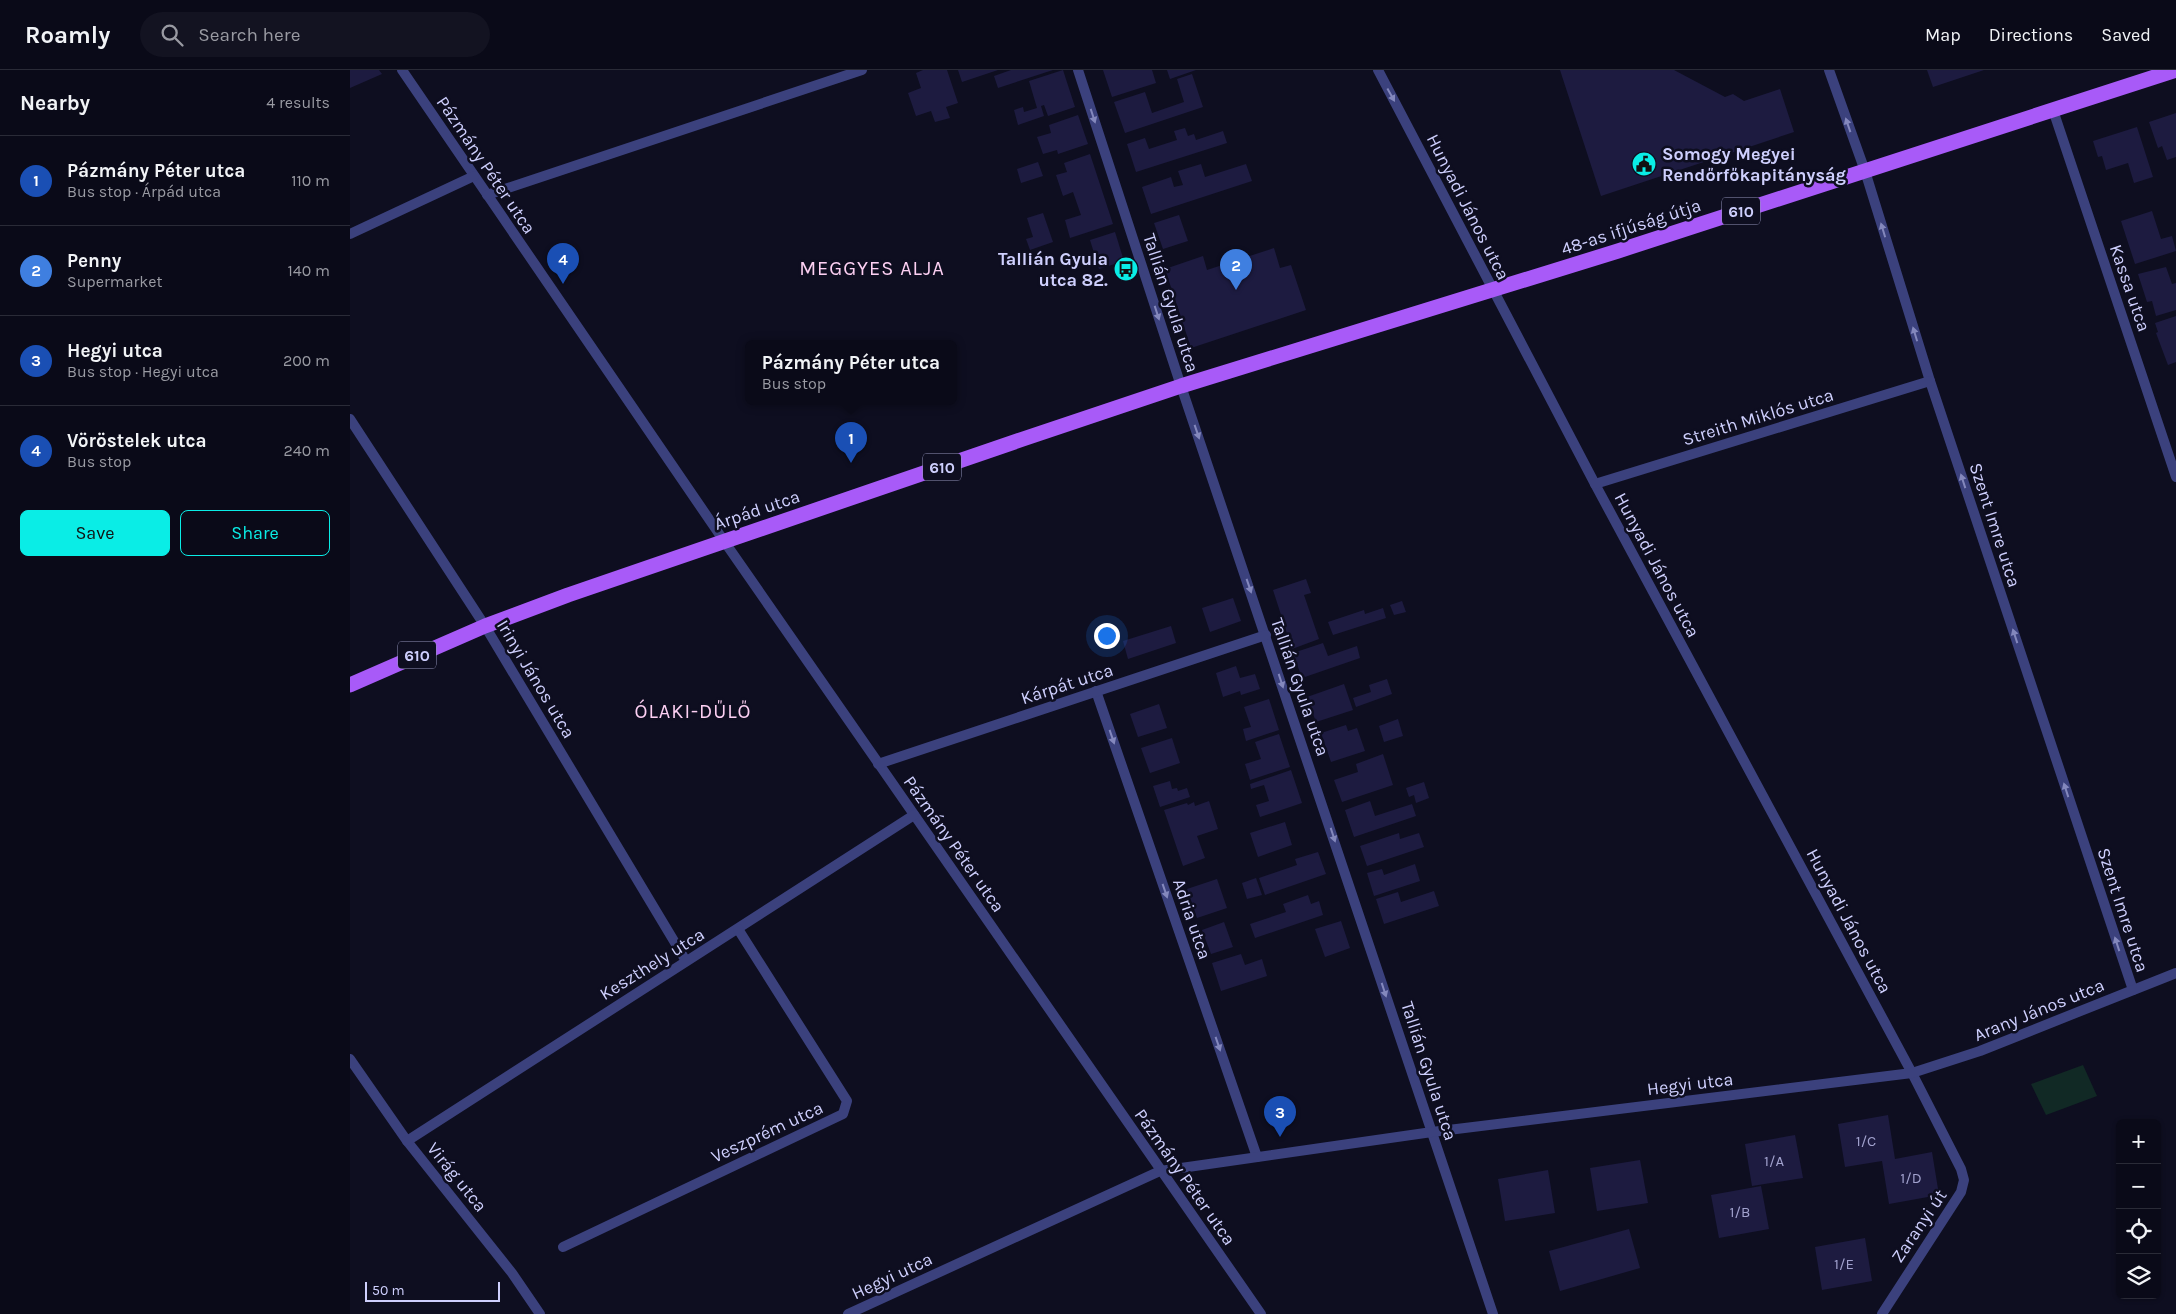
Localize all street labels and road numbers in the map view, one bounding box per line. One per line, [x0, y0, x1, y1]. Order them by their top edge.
street label: Pázmány Péter utca [432, 92, 540, 238]
street label: Hunyadi János utca [1422, 130, 1514, 284]
street label: 48-as ifjúság útja [1558, 194, 1704, 260]
road number: 610 [1722, 198, 1760, 224]
street label: Tallián Gyula utca [1138, 231, 1204, 375]
street label: Kassa utca [2105, 241, 2155, 335]
street label: Streith Miklós utca [1680, 384, 1836, 450]
road number: 610 [923, 454, 961, 481]
street label: Szent Imre utca [1965, 460, 2025, 590]
street label: Árpád utca [711, 484, 803, 535]
street label: Hunyadi János utca [1610, 489, 1704, 641]
street label: Tallián Gyula utca [1266, 615, 1334, 759]
street label: Irinyi János utca [492, 616, 580, 742]
road number: 610 [398, 642, 436, 668]
street label: Kárpát utca [1018, 659, 1116, 709]
street label: Pázmány Péter utca [899, 772, 1009, 916]
street label: Hunyadi János utca [1802, 845, 1896, 997]
street label: Szent Imre utca [2093, 845, 2153, 975]
street label: Adria utca [1168, 876, 1216, 962]
street label: Keszthely utca [595, 923, 709, 1005]
street label: Arany János utca [1971, 974, 2107, 1046]
street label: Tallián Gyula utca [1396, 999, 1462, 1143]
street label: Hegyi utca [1646, 1068, 1734, 1100]
street label: Veszprém utca [707, 1096, 827, 1168]
street label: Pázmány Péter utca [1130, 1105, 1240, 1249]
street label: Virág utca [422, 1138, 492, 1216]
street label: Zaranyi út [1887, 1185, 1952, 1267]
street label: Hegyi utca [848, 1248, 936, 1304]

